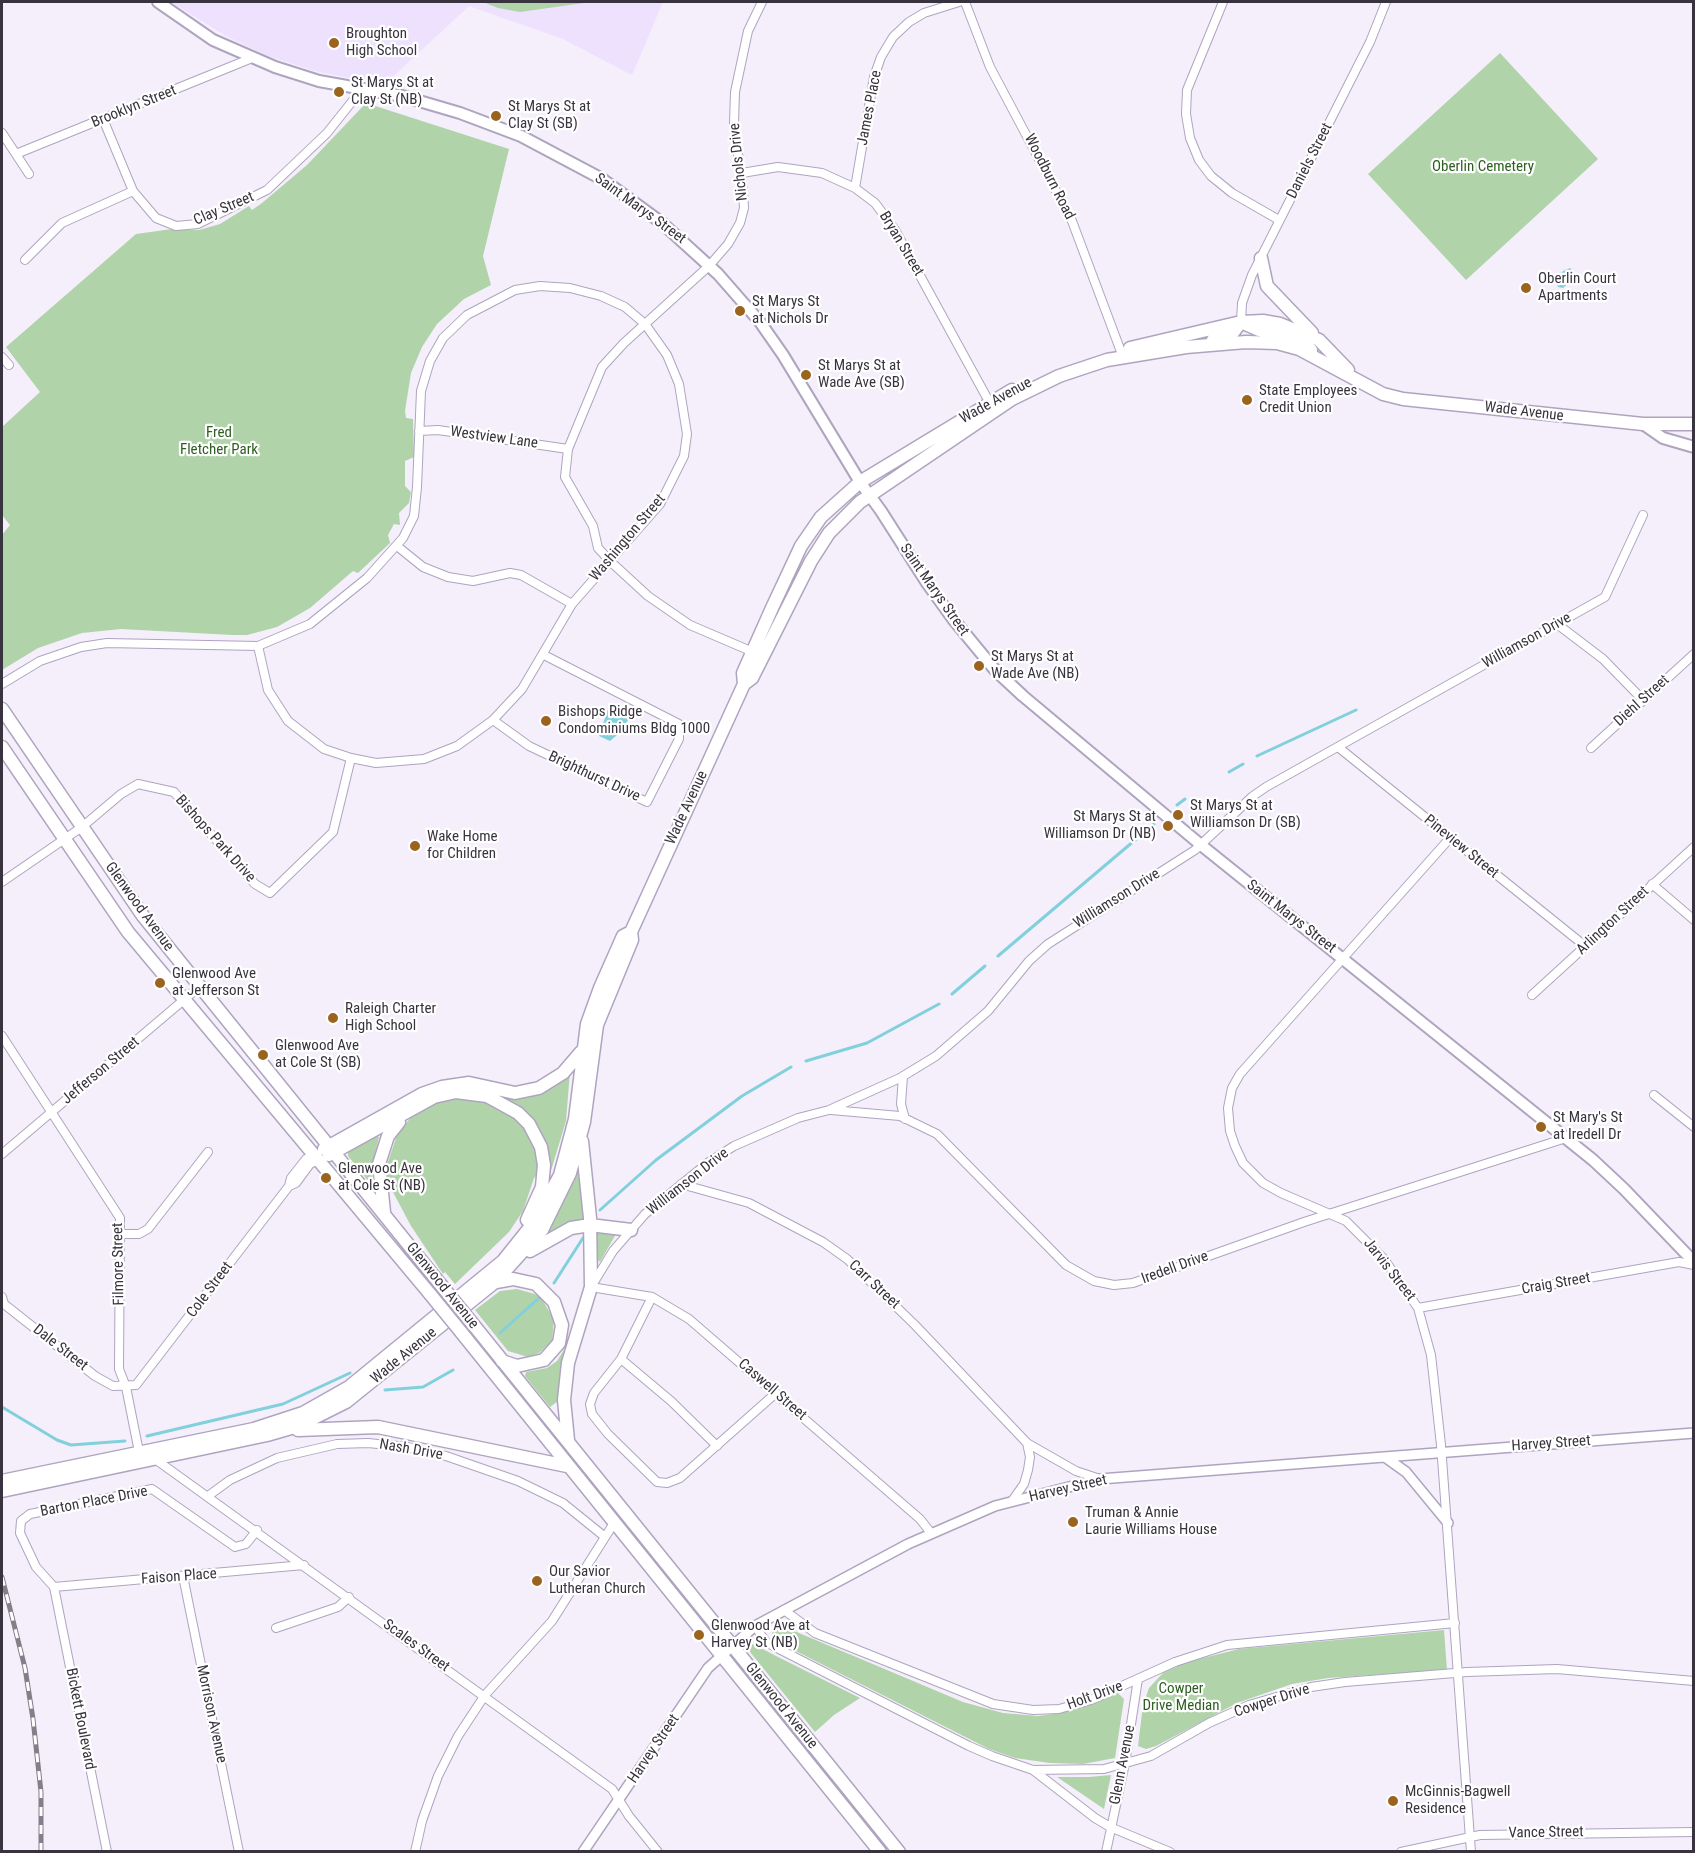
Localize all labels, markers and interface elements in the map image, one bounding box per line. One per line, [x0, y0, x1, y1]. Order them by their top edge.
place label: Broughton High School [346, 25, 417, 60]
marker: Broughton High School [327, 36, 341, 50]
street label: James Place [854, 69, 886, 147]
place label: St Marys St at Clay St (NB) [351, 74, 434, 109]
street label: Brooklyn Street [89, 82, 179, 132]
marker: St Marys St at Clay St (NB) [332, 85, 346, 99]
place label: St Marys St at Clay St (SB) [508, 98, 591, 133]
marker: St Marys St at Clay St (SB) [489, 109, 503, 123]
street label: Daniels Street [1283, 120, 1337, 202]
street label: Nichols Drive [726, 122, 752, 202]
street label: Woodburn Road [1020, 131, 1078, 223]
park label: Oberlin Cemetery [1432, 158, 1534, 176]
street label: Saint Marys Street [591, 170, 689, 248]
street label: Clay Street [191, 188, 257, 230]
street label: Bryan Street [875, 208, 927, 280]
place label: Oberlin Court Apartments [1538, 270, 1616, 305]
marker: Oberlin Court Apartments [1519, 281, 1533, 295]
place label: St Marys St at Nichols Dr [752, 293, 828, 328]
marker: St Marys St at Nichols Dr [733, 304, 747, 318]
place label: St Marys St at Wade Ave (SB) [818, 357, 905, 392]
marker: St Marys St at Wade Ave (SB) [799, 368, 813, 382]
street label: Wade Avenue [957, 374, 1035, 428]
place label: State Employees Credit Union [1259, 382, 1357, 417]
marker: State Employees Credit Union [1240, 393, 1254, 407]
street label: Wade Avenue [1483, 398, 1565, 426]
street label: Westview Lane [449, 423, 539, 453]
park label: Fred Fletcher Park [180, 424, 258, 459]
street label: Washington Street [586, 491, 670, 585]
street label: Saint Marys Street [896, 540, 972, 640]
street label: Williamson Drive [1479, 609, 1575, 673]
place label: St Marys St at Wade Ave (NB) [991, 648, 1079, 683]
marker: St Marys St at Wade Ave (NB) [972, 659, 986, 673]
street label: Diehl Street [1611, 671, 1673, 731]
place label: Bishops Ridge Condominiums Bldg 1000 [558, 703, 710, 738]
marker: Bishops Ridge Condominiums Bldg 1000 [539, 714, 553, 728]
street label: Brighthurst Drive [545, 748, 643, 806]
street label: Wade Avenue [662, 768, 712, 848]
street label: Bishops Park Drive [171, 792, 259, 886]
place label: St Marys St at Williamson Dr (SB) [1190, 797, 1301, 832]
place label: St Marys St at Williamson Dr (NB) [1044, 808, 1156, 843]
marker: St Marys St at Williamson Dr (SB) [1171, 808, 1185, 822]
street label: Pineview Street [1420, 811, 1502, 883]
marker: St Marys St at Williamson Dr (NB) [1161, 819, 1175, 833]
place label: Wake Home for Children [427, 828, 498, 863]
marker: Wake Home for Children [408, 839, 422, 853]
street label: Glenwood Avenue [101, 859, 177, 955]
street label: Williamson Drive [1070, 865, 1164, 933]
street label: Saint Marys Street [1243, 877, 1339, 957]
street label: Arlington Street [1573, 883, 1653, 959]
place label: Glenwood Ave at Jefferson St [172, 965, 260, 1000]
marker: Glenwood Ave at Jefferson St [153, 976, 167, 990]
place label: Raleigh Charter High School [345, 1000, 436, 1035]
marker: Raleigh Charter High School [326, 1011, 340, 1025]
street label: Jefferson Street [59, 1033, 143, 1109]
place label: Glenwood Ave at Cole St (SB) [275, 1037, 361, 1072]
marker: Glenwood Ave at Cole St (SB) [256, 1048, 270, 1062]
place label: St Mary's St at Iredell Dr [1553, 1109, 1623, 1144]
marker: St Mary's St at Iredell Dr [1534, 1120, 1548, 1134]
street label: Williamson Drive [644, 1145, 732, 1219]
place label: Glenwood Ave at Cole St (NB) [338, 1160, 426, 1195]
marker: Glenwood Ave at Cole St (NB) [319, 1171, 333, 1185]
street label: Filmore Street [109, 1222, 129, 1306]
street label: Jarvis Street [1359, 1235, 1419, 1305]
street label: Glenwood Avenue [402, 1239, 482, 1333]
street label: Iredell Drive [1139, 1248, 1211, 1288]
street label: Carr Street [845, 1257, 903, 1313]
street label: Cole Street [183, 1259, 237, 1321]
street label: Craig Street [1520, 1269, 1592, 1299]
street label: Dale Street [29, 1321, 91, 1375]
street label: Wade Avenue [367, 1324, 441, 1388]
street label: Caswell Street [734, 1355, 810, 1425]
street label: Harvey Street [1511, 1432, 1591, 1456]
street label: Nash Drive [378, 1436, 444, 1464]
street label: Harvey Street [1027, 1471, 1109, 1507]
street label: Barton Place Drive [39, 1483, 149, 1521]
place label: Truman & Annie Laurie Williams House [1085, 1504, 1217, 1539]
marker: Truman & Annie Laurie Williams House [1066, 1515, 1080, 1529]
place label: Our Savior Lutheran Church [549, 1563, 646, 1598]
street label: Faison Place [141, 1565, 217, 1589]
marker: Our Savior Lutheran Church [530, 1574, 544, 1588]
street label: Scales Street [379, 1616, 453, 1676]
place label: Glenwood Ave at Harvey St (NB) [711, 1617, 810, 1652]
marker: Glenwood Ave at Harvey St (NB) [692, 1628, 706, 1642]
street label: Glenwood Avenue [741, 1659, 821, 1753]
street label: Morrison Avenue [192, 1663, 230, 1765]
street label: Bickett Boulevard [61, 1667, 99, 1771]
street label: Holt Drive [1065, 1678, 1125, 1714]
park label: Cowper Drive Median [1142, 1680, 1220, 1715]
street label: Cowper Drive [1232, 1680, 1312, 1722]
street label: Harvey Street [624, 1711, 684, 1787]
street label: Glenn Avenue [1106, 1724, 1140, 1806]
place label: McGinnis-Bagwell Residence [1405, 1783, 1511, 1818]
marker: McGinnis-Bagwell Residence [1386, 1794, 1400, 1808]
street label: Vance Street [1508, 1823, 1584, 1843]

